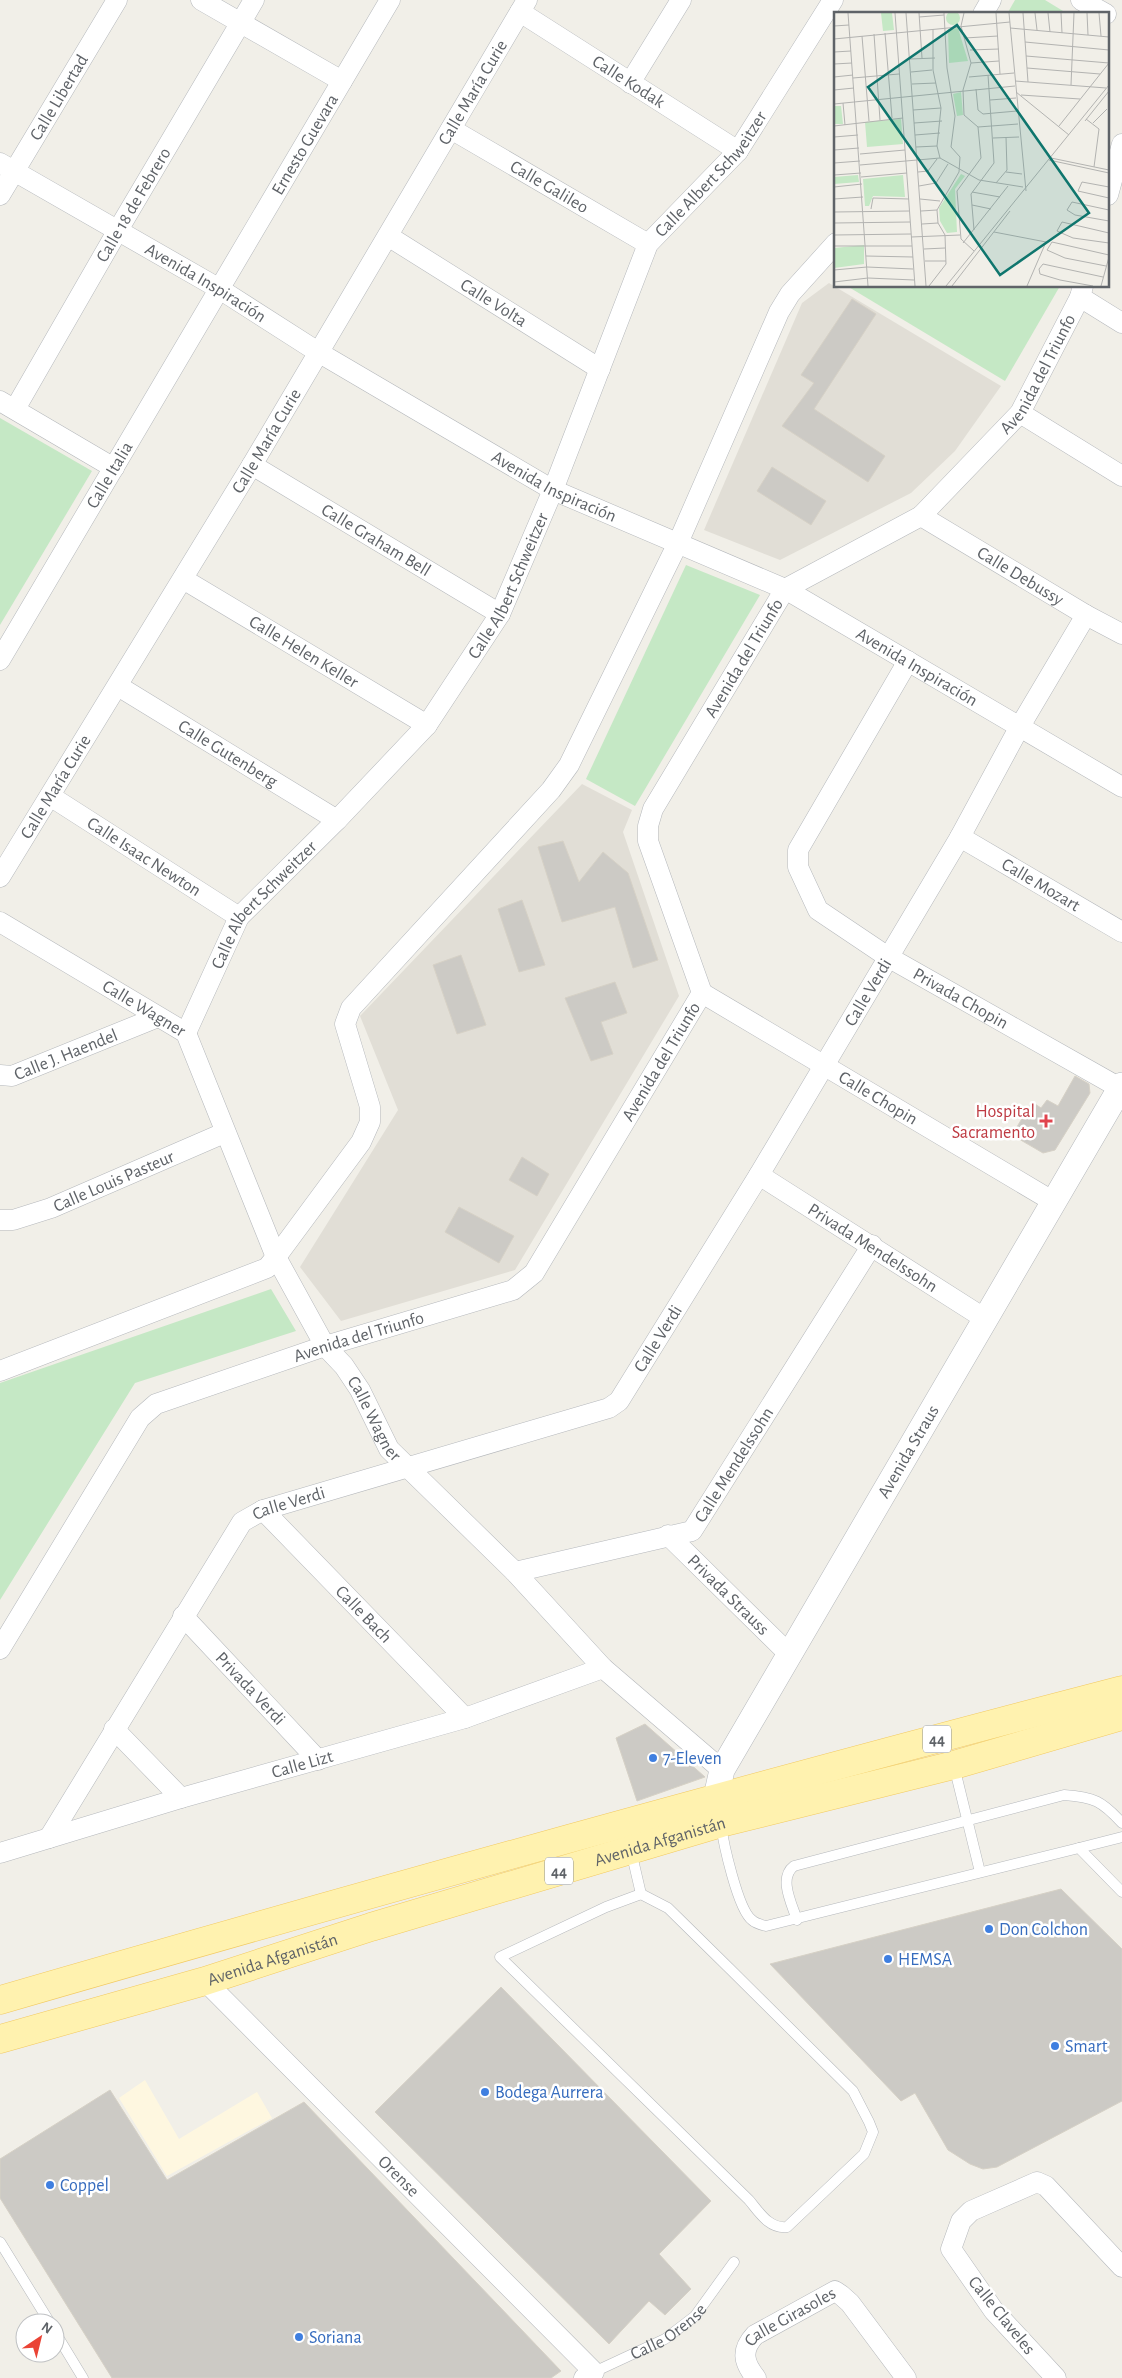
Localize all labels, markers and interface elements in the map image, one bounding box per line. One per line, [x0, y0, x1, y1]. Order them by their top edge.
inset map [834, 12, 1110, 288]
street label: Calle María Curie [435, 37, 511, 148]
street label: Calle Libertad [27, 52, 92, 144]
street label: Calle Kodak [589, 53, 668, 112]
street label: Ernesto Guevara [269, 91, 342, 198]
street label: Calle Albert Schweitzer [652, 108, 771, 241]
street label: Calle 18 de Febrero [93, 145, 175, 266]
street label: Calle Galileo [507, 158, 591, 217]
street label: Avenida Inspiración [142, 240, 269, 326]
street label: Calle Volta [457, 276, 530, 331]
street label: Avenida del Triunfo [997, 312, 1079, 438]
street label: Calle María Curie [229, 386, 305, 497]
street label: Calle Italia [84, 439, 137, 512]
street label: Avenida Inspiración [488, 448, 619, 526]
street label: Calle Graham Bell [318, 501, 434, 580]
street label: Calle Albert Schweitzer [465, 510, 552, 662]
street label: Calle Debussy [974, 544, 1067, 609]
street label: Avenida del Triunfo [702, 596, 787, 721]
street label: Calle Helen Keller [246, 613, 361, 692]
street label: Avenida Inspiración [853, 625, 980, 710]
street label: Calle Gutenberg [175, 717, 281, 791]
street label: Calle María Curie [18, 732, 95, 842]
street label: Calle Isaac Newton [84, 814, 204, 900]
street label: Calle Albert Schweitzer [209, 837, 321, 972]
street label: Calle Mozart [998, 856, 1083, 915]
street label: Calle Verdi [842, 956, 896, 1030]
street label: Privada Chopin [910, 965, 1011, 1033]
street label: Calle Wagner [99, 977, 189, 1041]
street label: Avenida del Triunfo [619, 999, 704, 1124]
street label: Calle J. Haendel [12, 1026, 120, 1084]
street label: Calle Chopin [835, 1068, 920, 1129]
place label: Hospital Sacramento [952, 1103, 1035, 1142]
marker: Hospital Sacramento [1039, 1114, 1053, 1128]
street label: Calle Louis Pasteur [51, 1148, 177, 1216]
street label: Privada Mendelssohn [804, 1201, 940, 1296]
street label: Calle Verdi [631, 1302, 686, 1376]
street label: Avenida del Triunfo [292, 1309, 426, 1366]
street label: Calle Wagner [343, 1373, 404, 1465]
street label: Avenida Straus [875, 1402, 943, 1501]
street label: Calle Mendelssohn [692, 1405, 777, 1526]
street label: Calle Verdi [249, 1484, 327, 1524]
street label: Privada Strauss [684, 1552, 772, 1639]
street label: Calle Bach [332, 1583, 395, 1647]
street label: Privada Verdi [212, 1649, 288, 1729]
road number: 44 [923, 1726, 951, 1752]
street label: Calle Lizt [270, 1748, 335, 1782]
place label: 7-Eleven [663, 1750, 722, 1768]
marker: 7-Eleven [647, 1752, 659, 1764]
street label: Avenida Afganistán [593, 1814, 728, 1870]
road number: 44 [545, 1858, 573, 1884]
place label: Don Colchon [999, 1921, 1088, 1939]
marker: Don Colchon [983, 1923, 995, 1935]
street label: Avenida Afganistán [205, 1930, 340, 1990]
place label: HEMSA [898, 1951, 953, 1969]
marker: HEMSA [882, 1953, 894, 1965]
place label: Smart [1065, 2038, 1108, 2056]
marker: Smart [1049, 2040, 1061, 2052]
place label: Bodega Aurrera [495, 2084, 604, 2102]
marker: Bodega Aurrera [479, 2086, 491, 2098]
street label: Orense [374, 2153, 422, 2201]
place label: Coppel [60, 2177, 109, 2195]
marker: Coppel [44, 2179, 56, 2191]
street label: Calle Claveles [964, 2273, 1038, 2358]
street label: Calle Girasoles [741, 2284, 839, 2350]
street label: Calle Orense [628, 2301, 711, 2364]
north arrow [15, 2313, 65, 2363]
text: N [39, 2320, 55, 2337]
place label: Soriana [309, 2329, 362, 2347]
marker: Soriana [293, 2331, 305, 2343]

